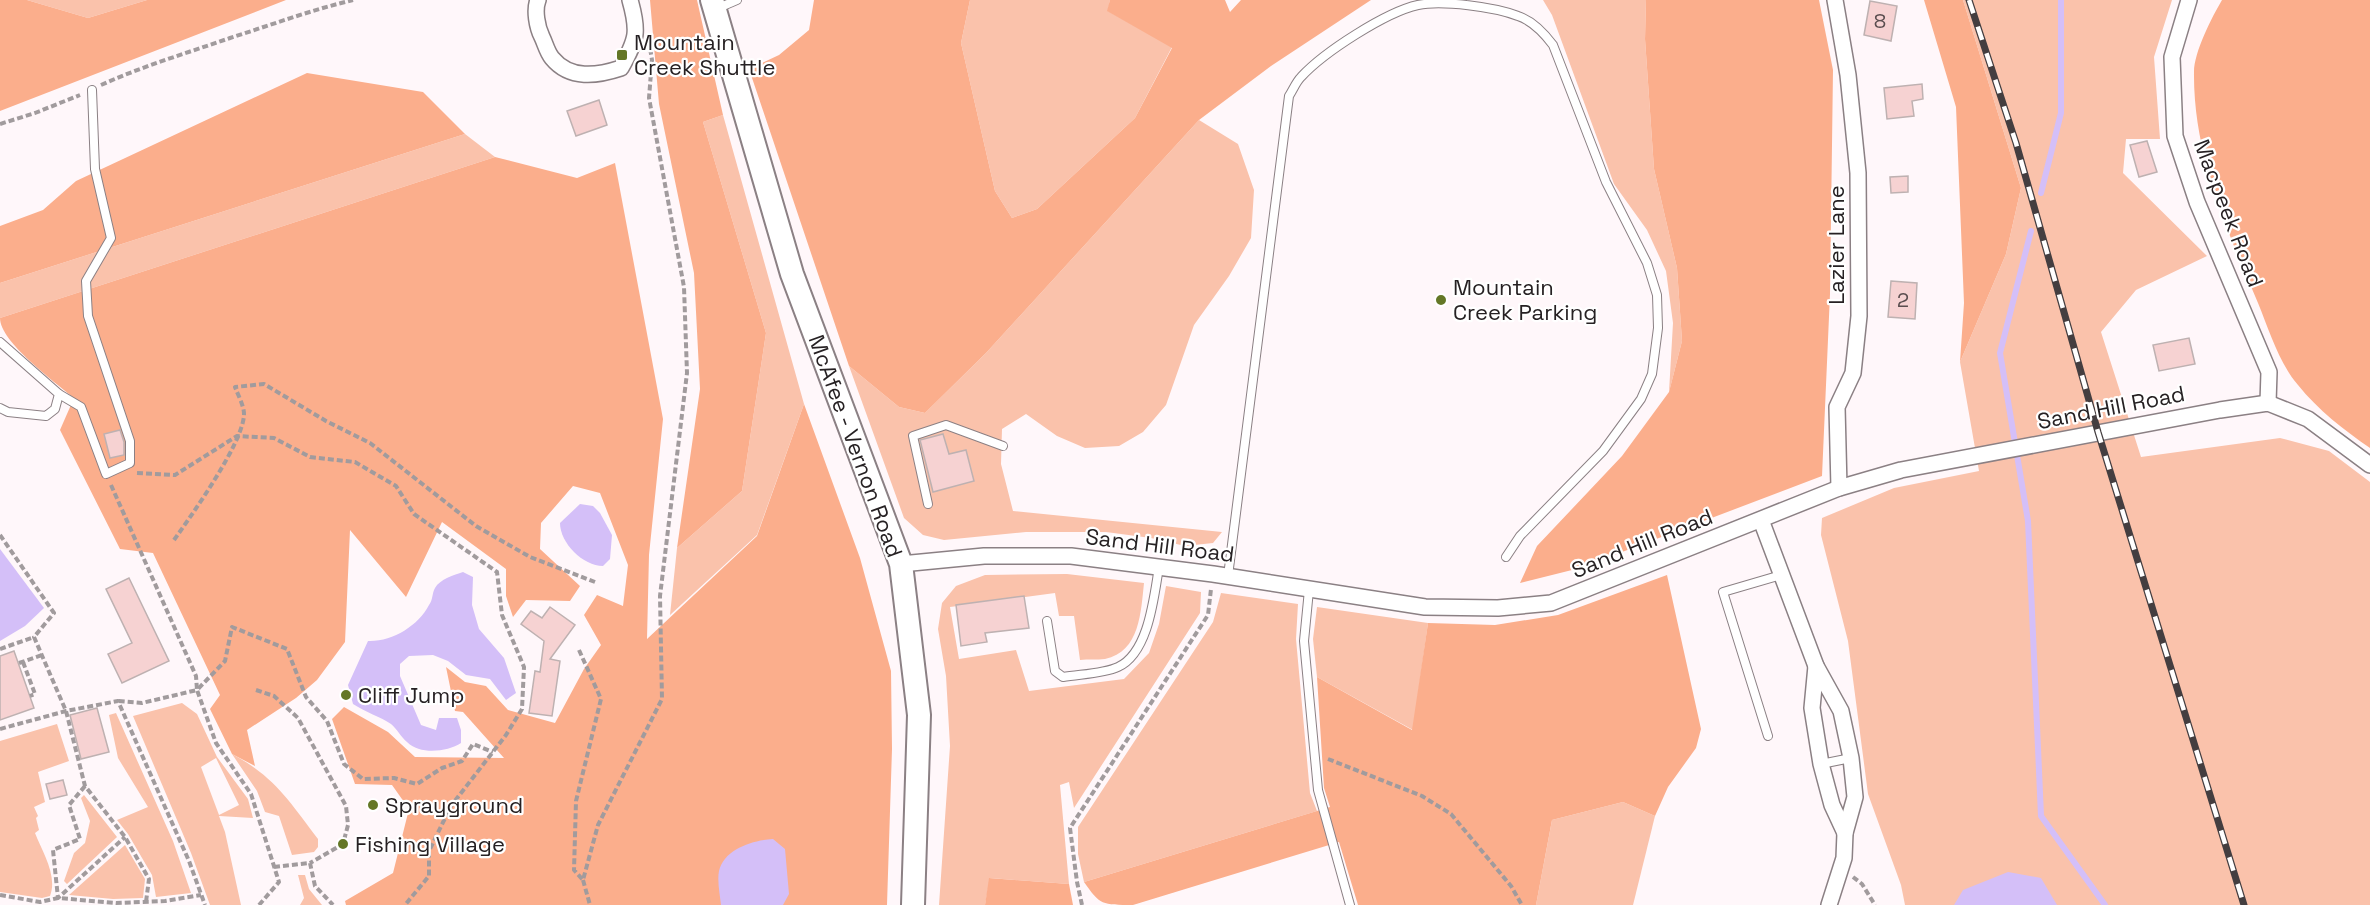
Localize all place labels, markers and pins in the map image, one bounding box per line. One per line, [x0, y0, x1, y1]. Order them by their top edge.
place label: Mountain Creek Shuttle [634, 28, 775, 81]
marker: Mountain Creek Shuttle [615, 48, 629, 62]
place label: Mountain Creek Parking [1453, 273, 1597, 326]
marker: Mountain Creek Parking [1434, 293, 1448, 307]
place label: Cliff Jump [358, 681, 464, 709]
marker: Cliff Jump [339, 688, 353, 702]
place label: Sprayground [385, 791, 523, 819]
marker: Sprayground [366, 798, 380, 812]
place label: Fishing Village [355, 830, 505, 858]
marker: Fishing Village [336, 837, 350, 851]

